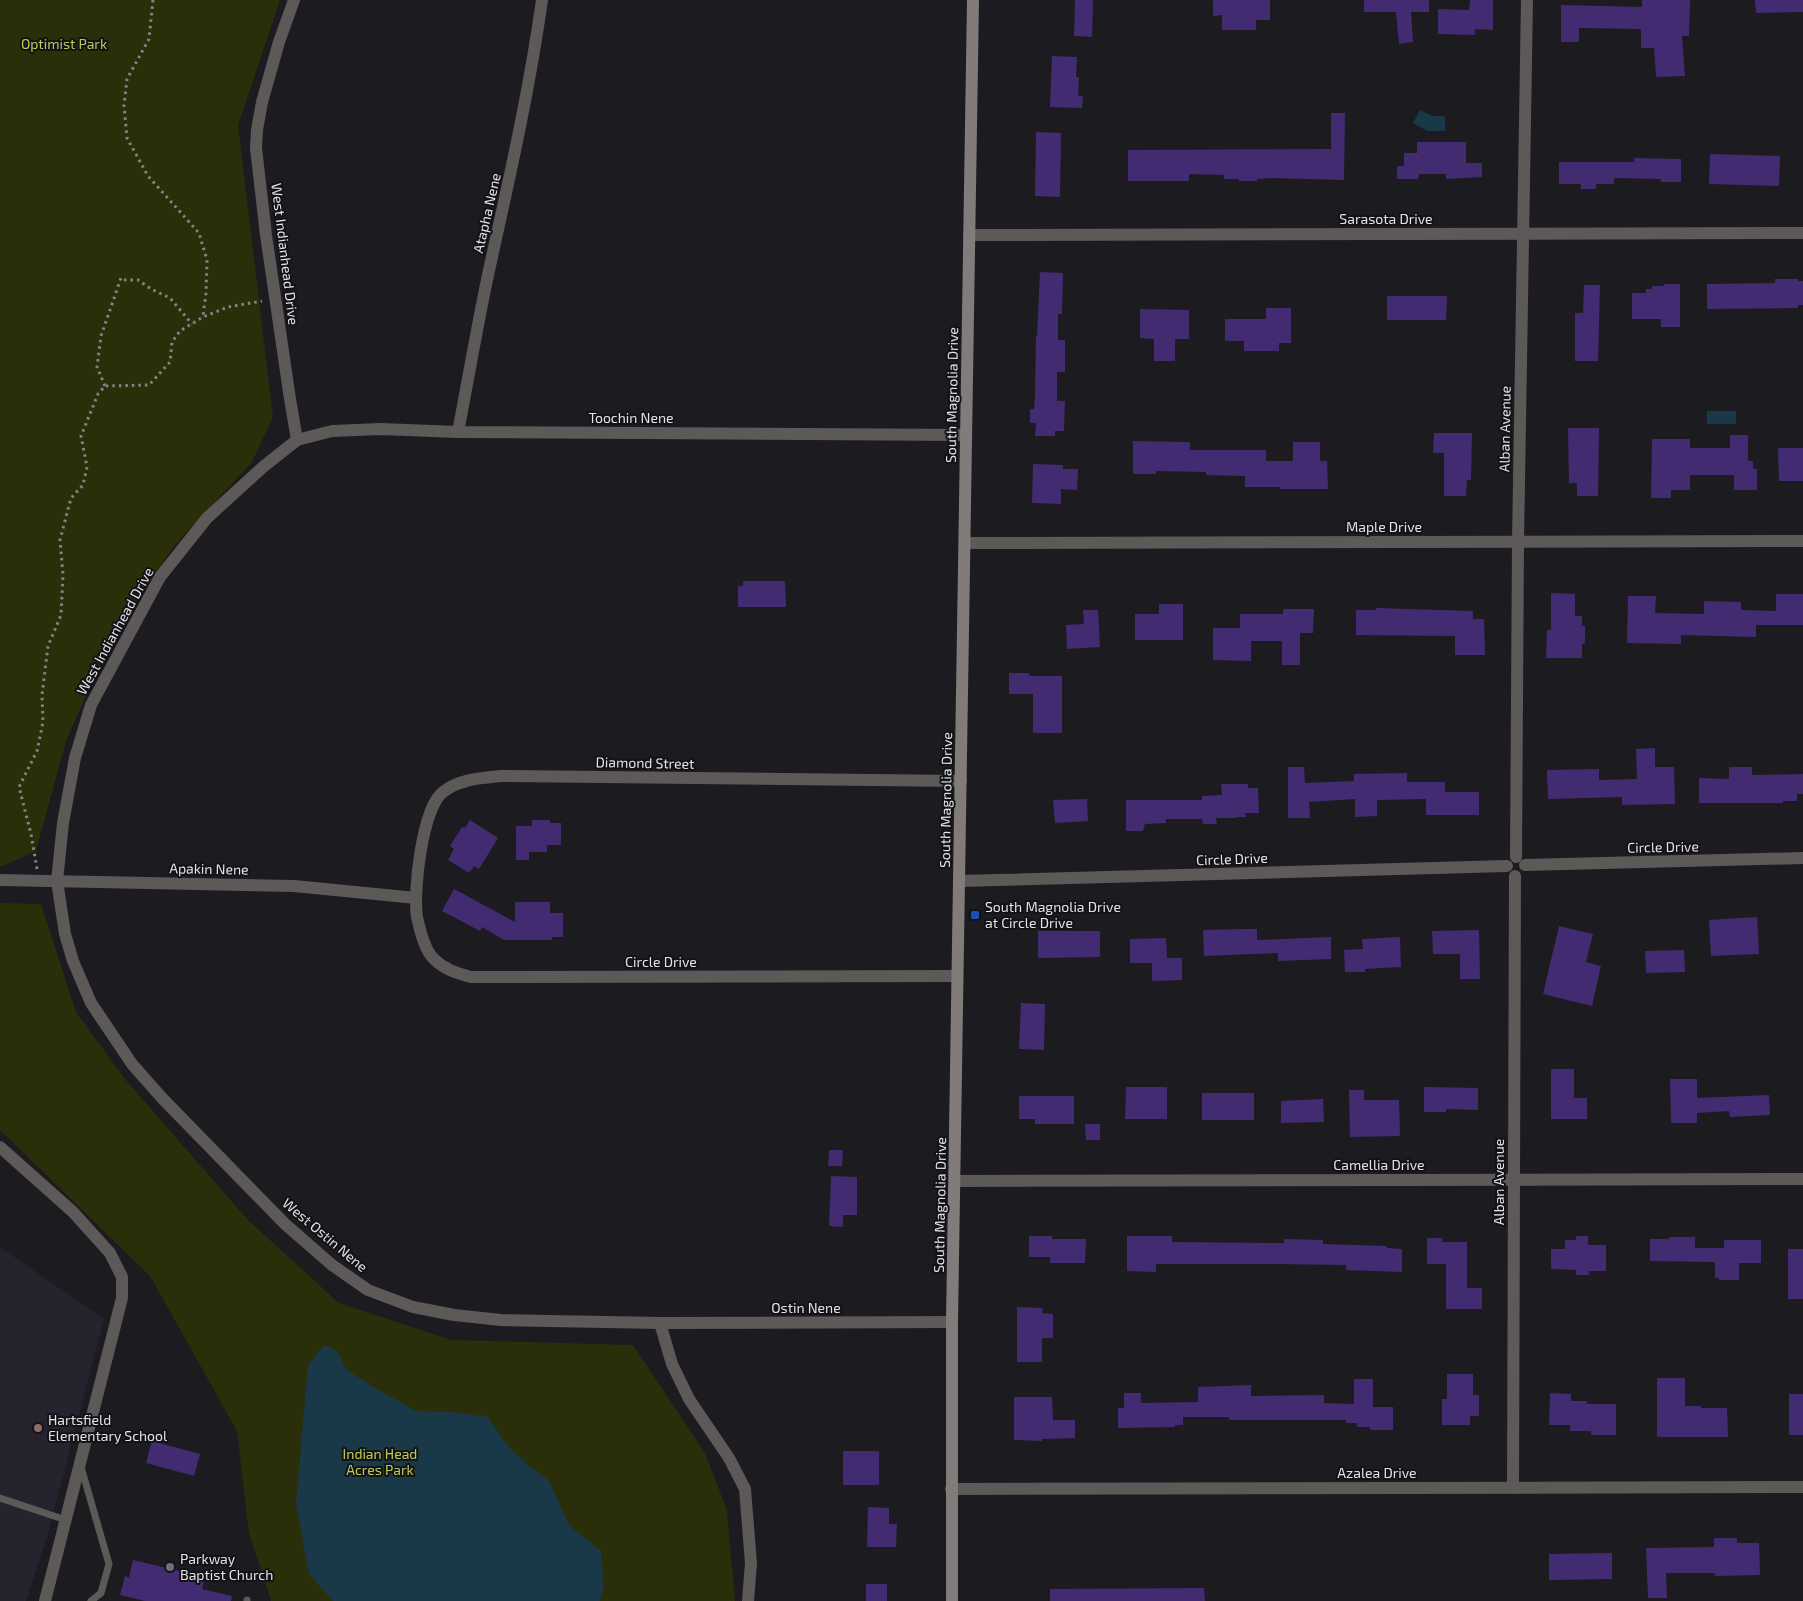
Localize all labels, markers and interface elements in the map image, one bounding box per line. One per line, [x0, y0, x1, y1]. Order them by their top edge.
park label: Optimist Park [21, 35, 107, 52]
street label: Atapha Nene [469, 171, 504, 255]
street label: West Indianhead Drive [268, 182, 303, 326]
street label: Sarasota Drive [1339, 210, 1433, 227]
street label: South Magnolia Drive [942, 327, 961, 463]
street label: Alban Avenue [1495, 386, 1514, 472]
street label: Toochin Nene [588, 409, 674, 426]
street label: Maple Drive [1346, 518, 1422, 535]
street label: West Indianhead Drive [72, 564, 157, 697]
street label: South Magnolia Drive [936, 732, 955, 868]
street label: Diamond Street [595, 753, 695, 772]
street label: Circle Drive [1627, 837, 1699, 856]
street label: Circle Drive [1196, 849, 1268, 868]
street label: Apakin Nene [169, 859, 249, 878]
place label: South Magnolia Drive at Circle Drive [985, 898, 1121, 931]
marker: South Magnolia Drive at Circle Drive [969, 909, 981, 921]
street label: Circle Drive [625, 953, 697, 970]
street label: South Magnolia Drive [930, 1137, 949, 1273]
street label: Alban Avenue [1490, 1139, 1507, 1225]
street label: Camellia Drive [1333, 1156, 1425, 1173]
street label: West Ostin Nene [279, 1194, 371, 1275]
street label: Ostin Nene [771, 1299, 841, 1316]
place label: Hartsfield Elementary School [48, 1411, 168, 1444]
marker: Hartsfield Elementary School [32, 1422, 44, 1434]
park label: Indian Head Acres Park [343, 1445, 417, 1478]
street label: Azalea Drive [1337, 1464, 1417, 1481]
place label: Parkway Baptist Church [180, 1550, 273, 1583]
marker: Parkway Baptist Church [164, 1561, 176, 1573]

